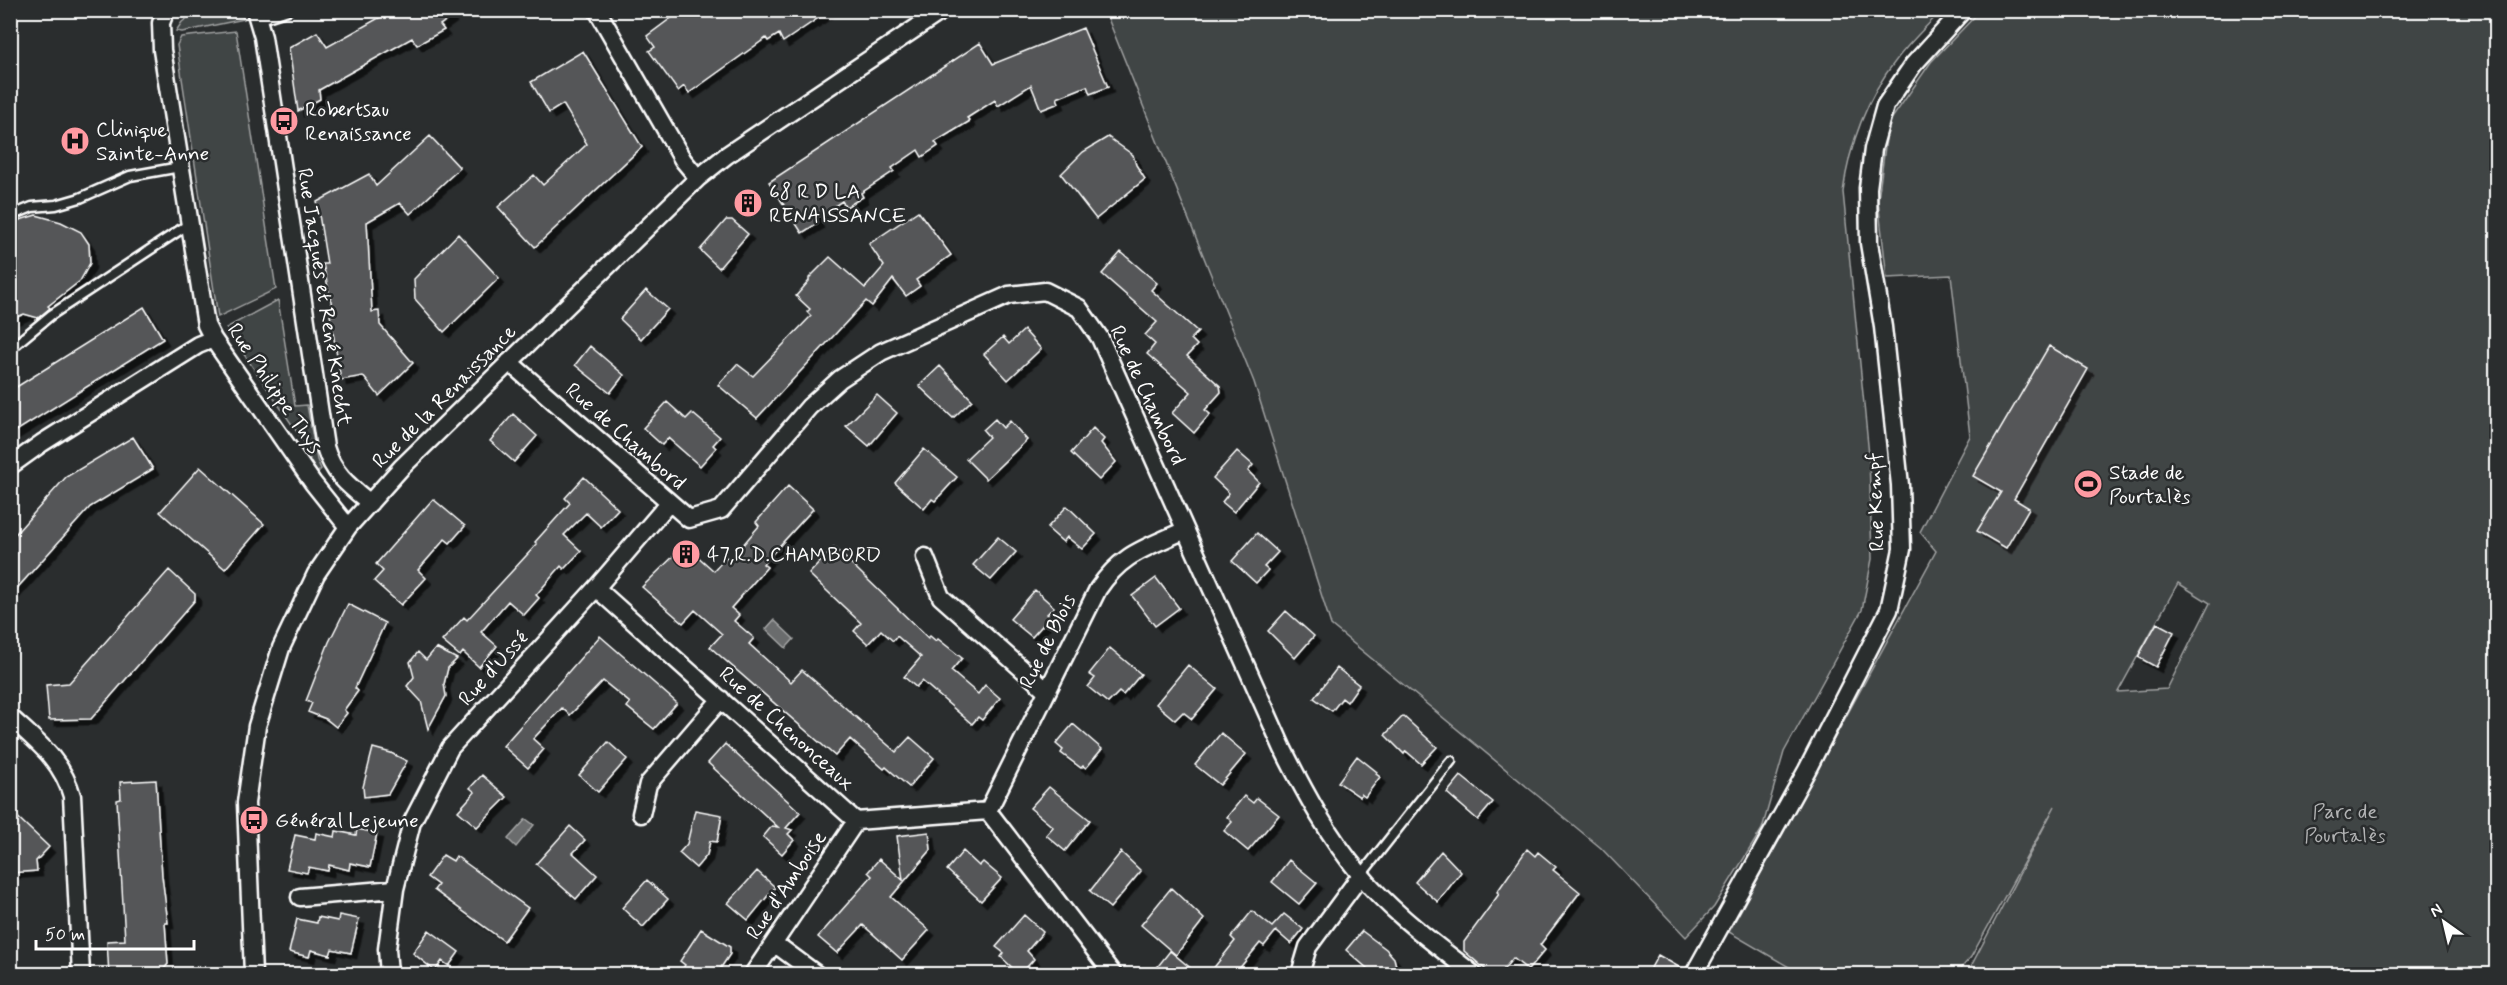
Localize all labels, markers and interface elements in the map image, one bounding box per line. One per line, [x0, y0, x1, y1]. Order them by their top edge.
place label: Robertsau Renaissance [305, 96, 412, 148]
bus stop icon: Robertsau Renaissance [268, 105, 300, 137]
place label: Clinique Sainte-Anne [96, 116, 209, 168]
hospital icon: Clinique Sainte-Anne [59, 125, 91, 157]
street label: Rue Jacques et René Knecht [290, 166, 358, 429]
place label: 68 R D LA RENAISSANCE [769, 178, 906, 230]
building icon: 68 R D LA RENAISSANCE [732, 187, 764, 219]
street label: Rue Philippe Thys [220, 318, 328, 459]
street label: Rue de la Renaissance [366, 318, 523, 475]
street label: Rue de Chambord [1102, 321, 1192, 470]
street label: Rue de Chambord [559, 377, 692, 497]
street label: Rue Kempf [1860, 452, 1892, 552]
place label: Stade de Pourtalès [2109, 459, 2191, 511]
sports icon: Stade de Pourtalès [2072, 468, 2104, 500]
building icon: 47,R.D.CHAMBORD [670, 538, 702, 570]
place label: 47,R.D.CHAMBORD [707, 541, 881, 569]
street label: Rue de Blois [1013, 589, 1083, 693]
street label: Rue d'Ussé [452, 625, 535, 712]
street label: Rue de Chenonceaux [713, 660, 860, 797]
park label: Parc de Pourtalès [2304, 798, 2386, 850]
bus stop icon: Général Lejeune [238, 804, 270, 836]
place label: Général Lejeune [275, 807, 419, 835]
street label: Rue d'Amboise [740, 826, 834, 946]
north arrow [2414, 892, 2474, 952]
text: N [2426, 899, 2447, 922]
scale bar [36, 913, 194, 951]
text: 50 m [45, 923, 85, 947]

